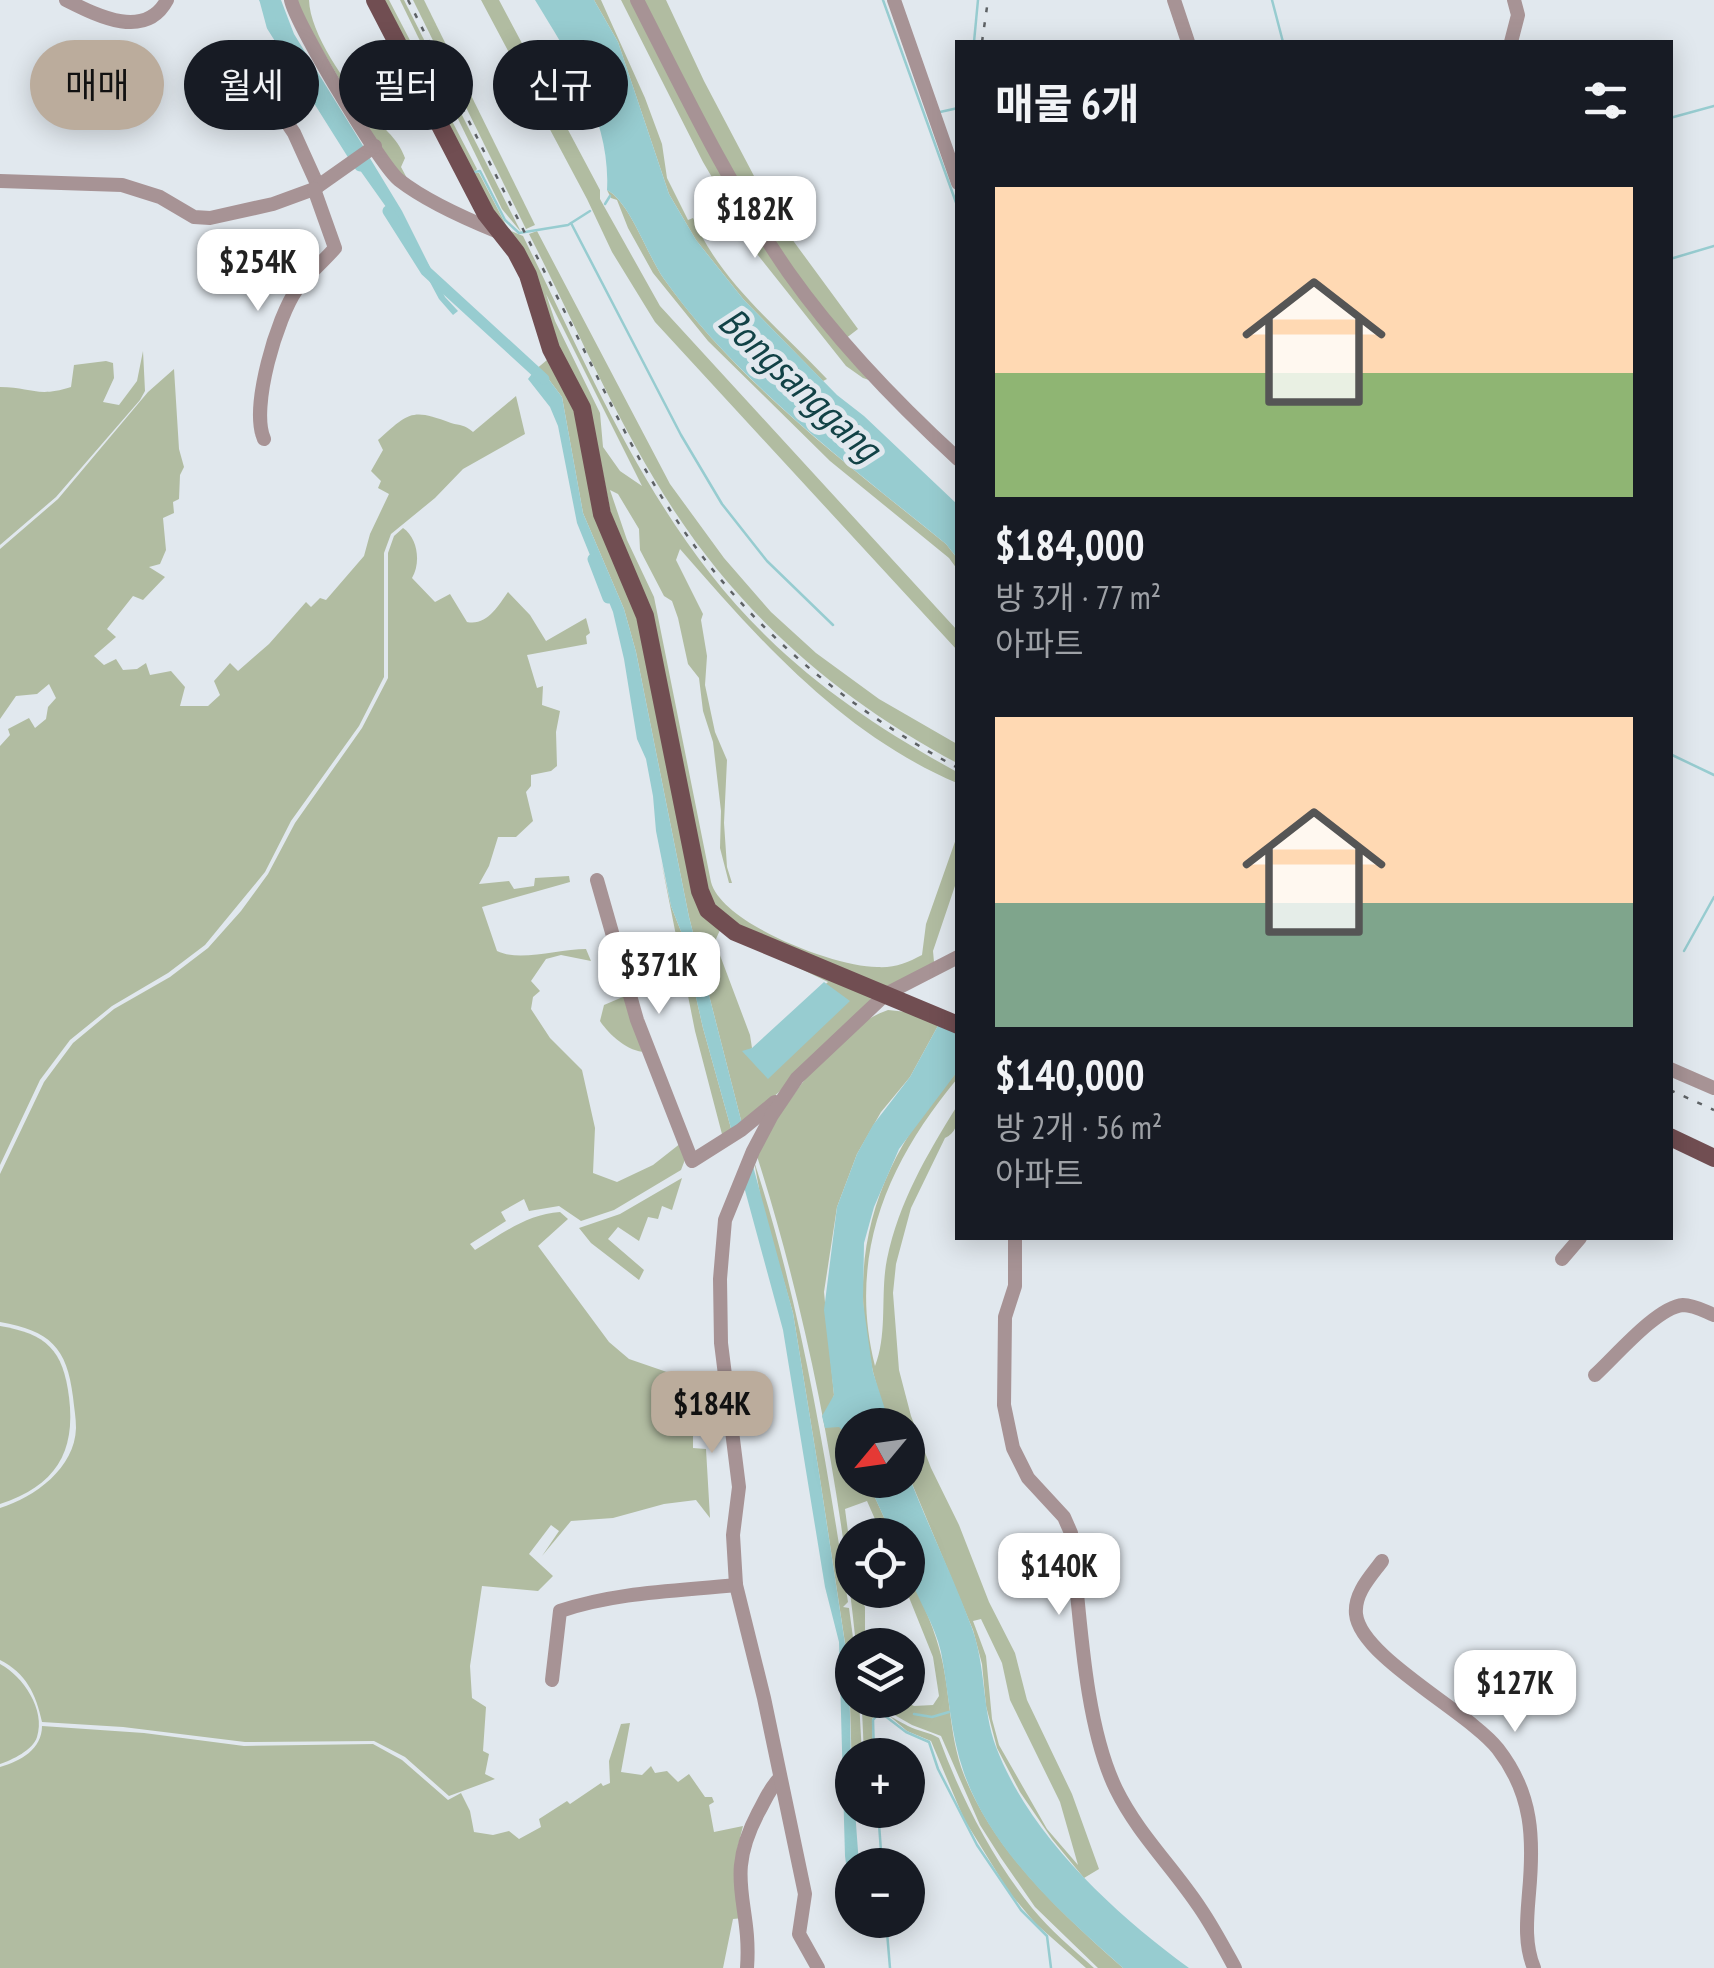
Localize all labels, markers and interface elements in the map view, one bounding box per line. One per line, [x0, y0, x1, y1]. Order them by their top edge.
chip: 매매 [30, 40, 164, 130]
chip: 월세 [184, 40, 319, 130]
chip: 필터 [339, 40, 473, 130]
chip: 신규 [493, 40, 628, 130]
icon: filters [1578, 73, 1633, 128]
text: 매물 6개 [995, 76, 1140, 131]
pin: $182K [685, 176, 825, 261]
text: $182K [716, 187, 794, 229]
pin: $254K [188, 229, 328, 314]
text: $254K [219, 240, 297, 282]
icon: home [1224, 252, 1404, 432]
water label: Bongsanggang [709, 295, 895, 474]
text: $184,000 [995, 517, 1145, 572]
text: 방 3개 · 77 m² [995, 576, 1161, 618]
text: 아파트 [995, 622, 1083, 664]
icon: home [1224, 782, 1404, 962]
pin: $371K [589, 932, 729, 1017]
text: $371K [620, 943, 698, 985]
text: $140,000 [995, 1047, 1145, 1102]
text: 방 2개 · 56 m² [995, 1106, 1162, 1148]
text: 아파트 [995, 1152, 1083, 1194]
pin: $184K [642, 1371, 782, 1456]
text: $184K [673, 1382, 751, 1424]
north arrow [835, 1408, 925, 1498]
map controls [835, 1408, 925, 1938]
button: locate [835, 1518, 925, 1608]
pin: $140K [989, 1533, 1129, 1618]
text: $140K [1020, 1544, 1098, 1586]
button: layers [835, 1628, 925, 1718]
pin: $127K [1445, 1650, 1585, 1735]
text: $127K [1476, 1661, 1554, 1703]
button: + [835, 1738, 925, 1828]
button: − [835, 1848, 925, 1938]

